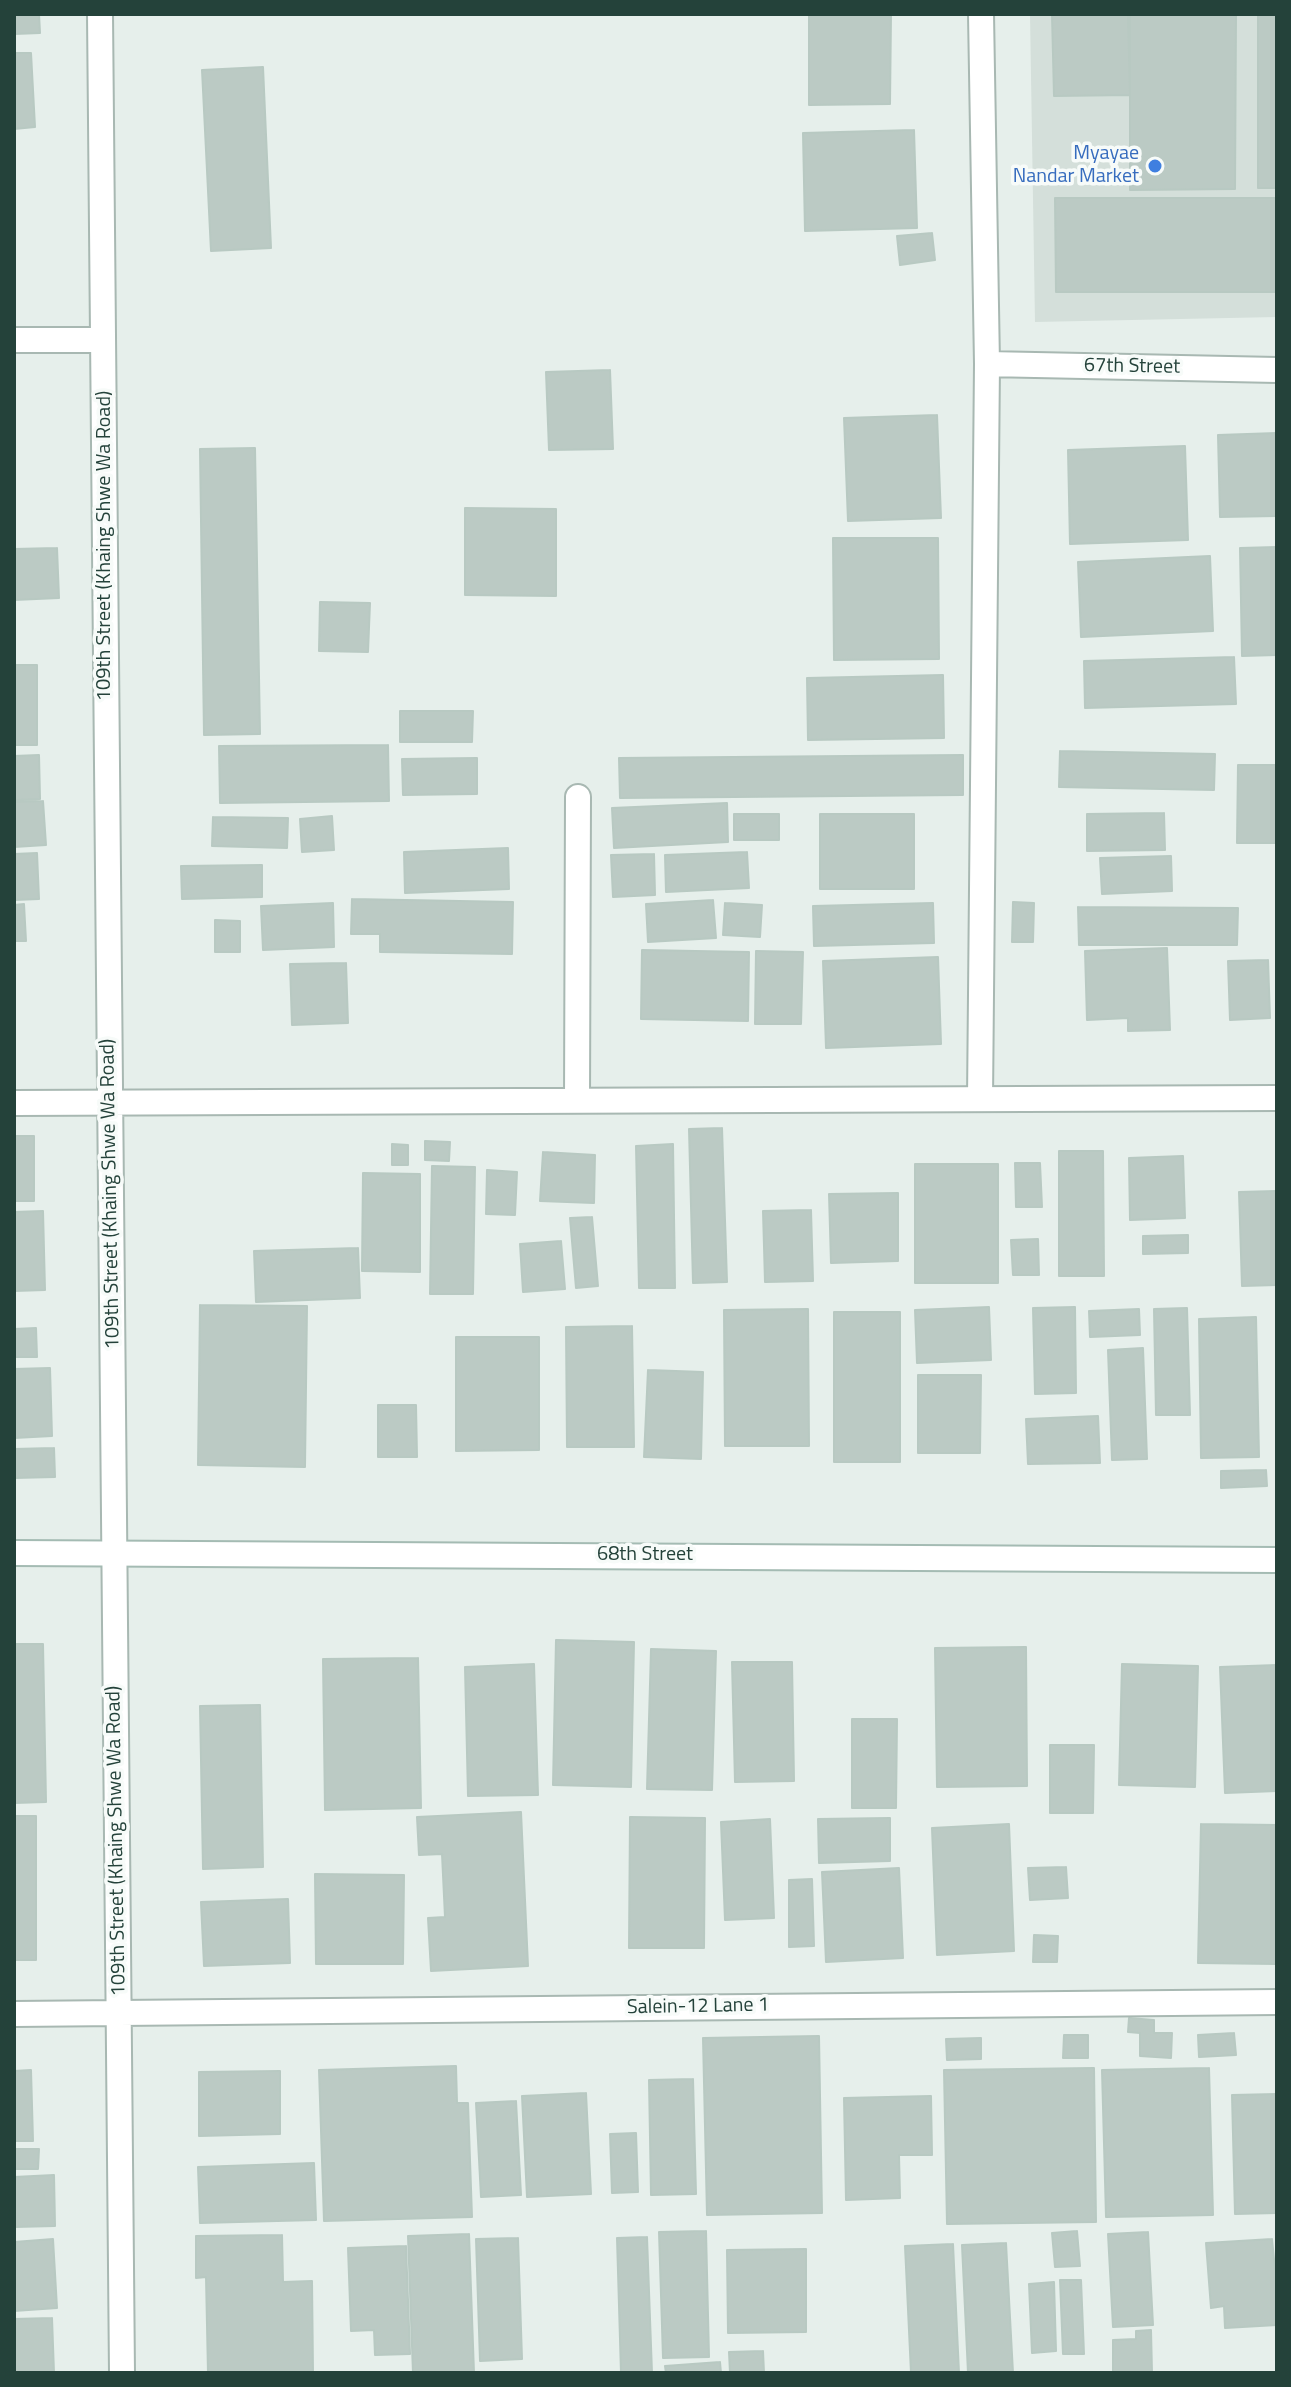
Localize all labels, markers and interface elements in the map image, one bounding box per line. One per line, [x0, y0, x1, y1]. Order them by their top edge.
place label: Myayae Nandar Market [1013, 142, 1139, 189]
marker: Myayae Nandar Market [1146, 157, 1164, 175]
street label: 67th Street [1084, 354, 1180, 380]
street label: 109th Street (Khaing Shwe Wa Road) [93, 391, 117, 701]
street label: 109th Street (Khaing Shwe Wa Road) [96, 1039, 126, 1349]
street label: 68th Street [597, 1543, 693, 1567]
street label: 109th Street (Khaing Shwe Wa Road) [102, 1686, 132, 1996]
street label: Salein-12 Lane 1 [627, 1994, 769, 2020]

